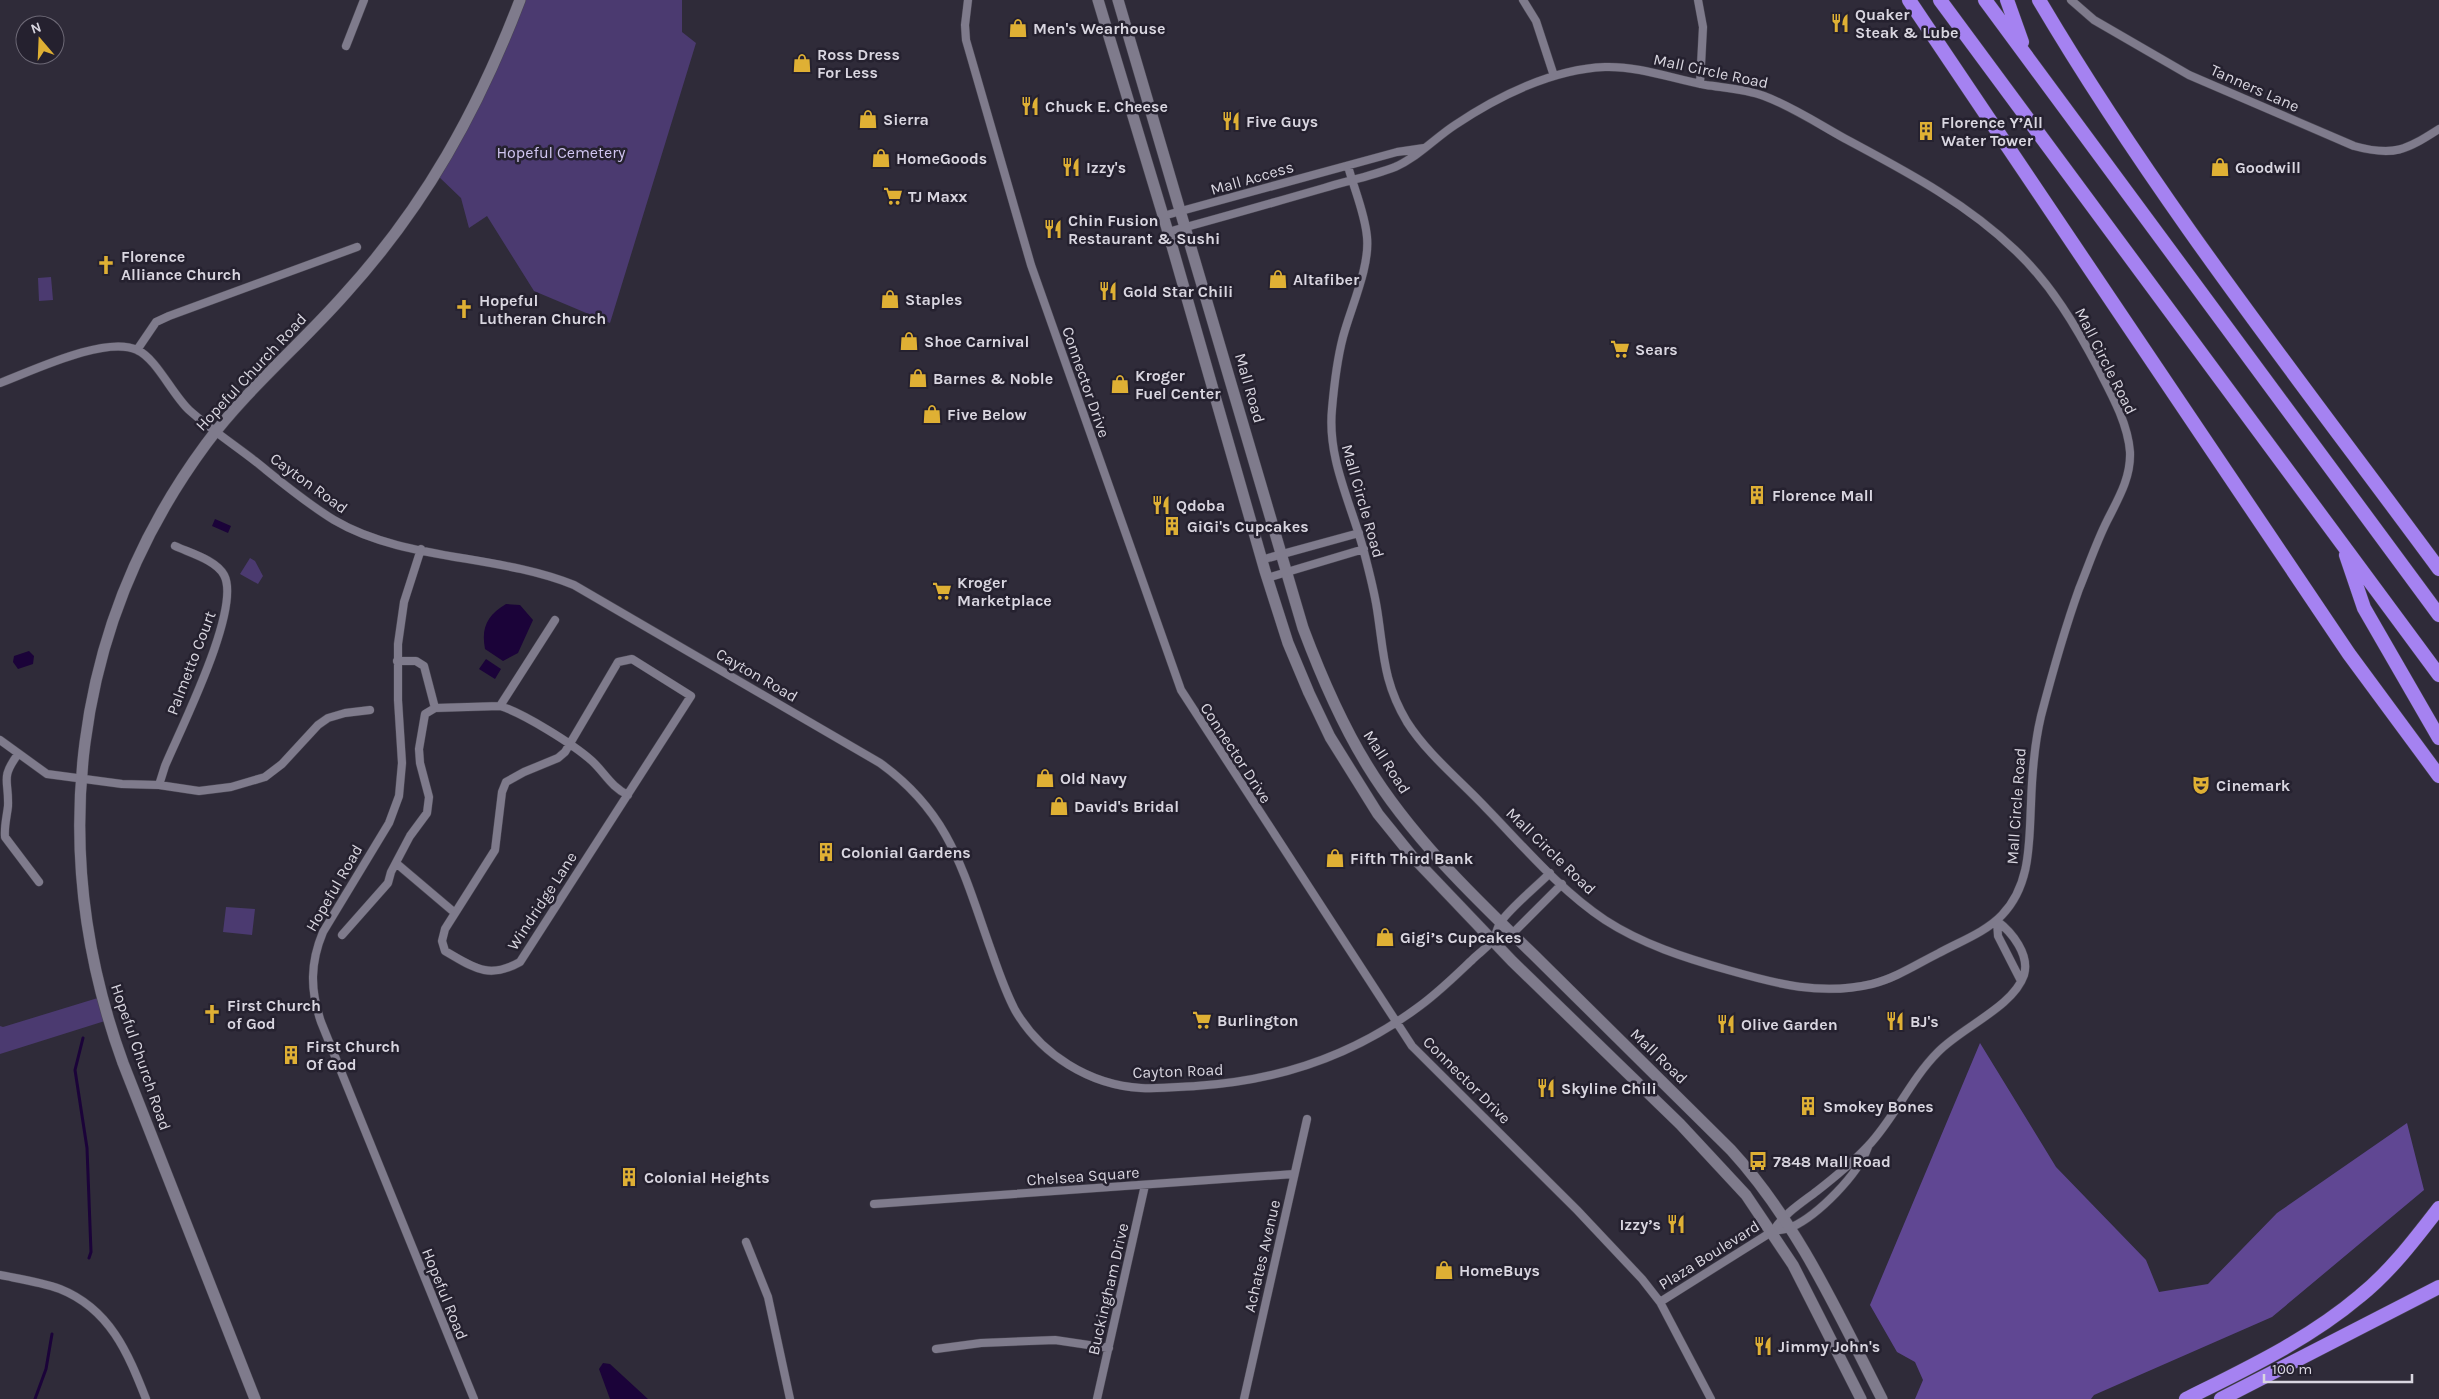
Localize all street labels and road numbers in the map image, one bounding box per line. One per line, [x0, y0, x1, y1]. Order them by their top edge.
street label: Mall Circle Road [1652, 50, 1770, 92]
street label: Tanners Lane [2208, 60, 2302, 116]
street label: Mall Access [1208, 157, 1296, 199]
street label: Mall Circle Road [2071, 305, 2141, 417]
street label: Hopeful Church Road [192, 309, 310, 435]
street label: Connector Drive [1058, 324, 1114, 440]
street label: Mall Road [1231, 351, 1269, 425]
street label: Mall Circle Road [1338, 442, 1388, 560]
street label: Cayton Road [267, 449, 351, 517]
street label: Palmetto Court [162, 608, 220, 718]
street label: Cayton Road [713, 644, 801, 706]
street label: Connector Drive [1196, 699, 1276, 807]
street label: Mall Road [1359, 727, 1415, 797]
street label: Mall Circle Road [2002, 747, 2030, 865]
street label: Mall Circle Road [1502, 804, 1600, 898]
street label: Hopeful Road [301, 841, 367, 935]
street label: Windridge Lane [503, 848, 581, 954]
street label: Hopeful Church Road [107, 981, 175, 1133]
street label: Mall Road [1627, 1024, 1691, 1088]
street label: Connector Drive [1419, 1032, 1515, 1128]
street label: Cayton Road [1132, 1060, 1224, 1082]
street label: Chelsea Square [1026, 1163, 1140, 1189]
street label: Achates Avenue [1240, 1198, 1284, 1314]
street label: Plaza Boulevard [1655, 1216, 1763, 1294]
street label: Buckingham Drive [1084, 1221, 1132, 1357]
street label: Hopeful Road [418, 1245, 472, 1343]

